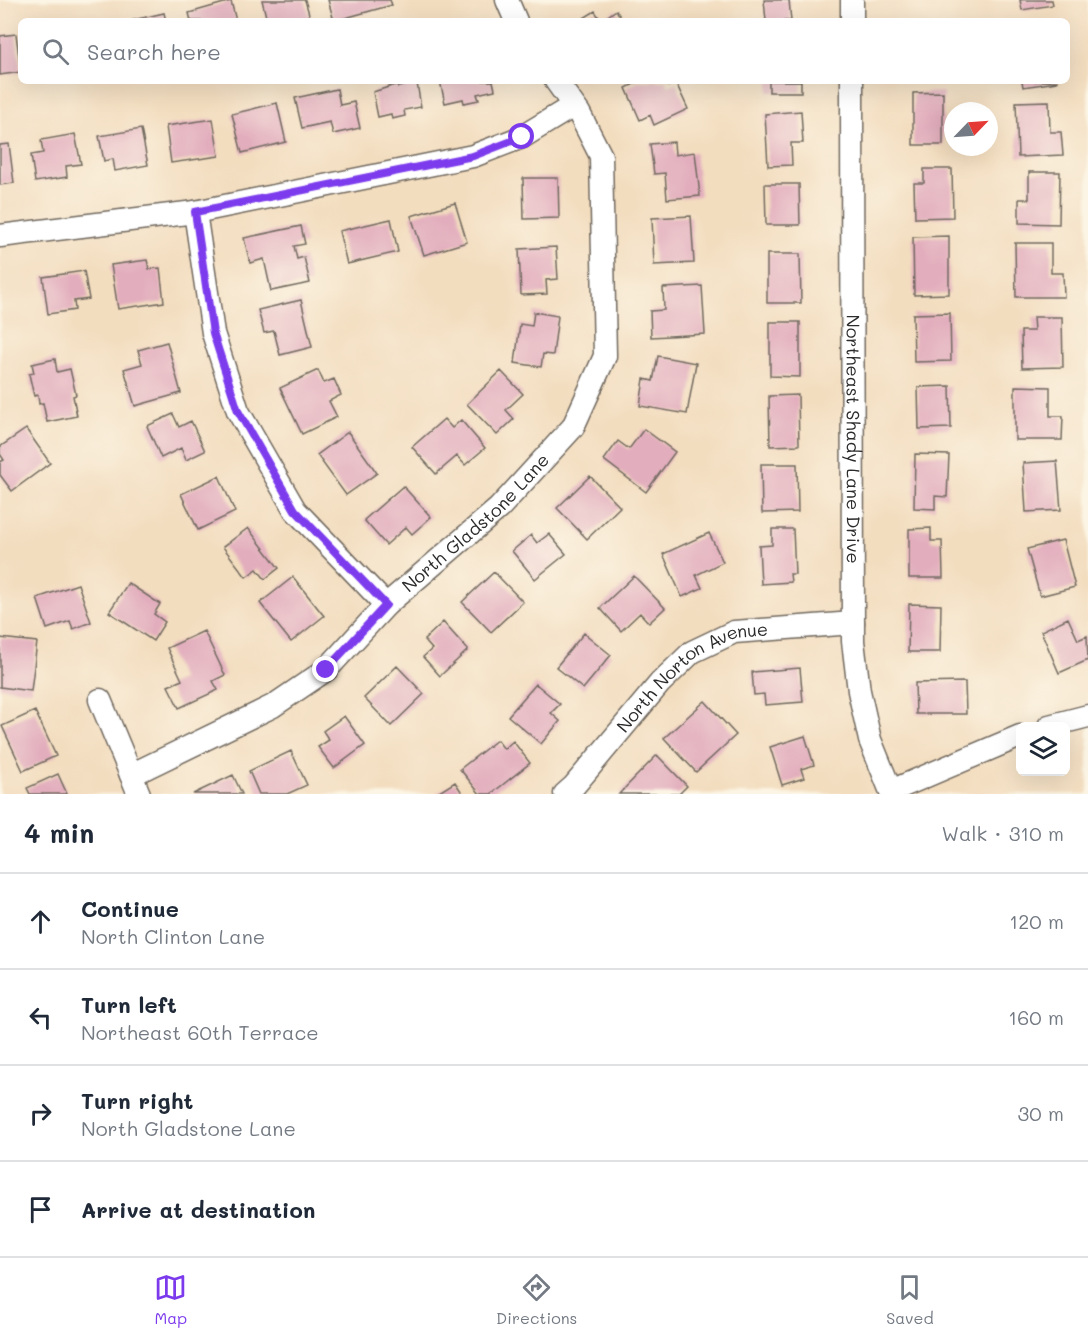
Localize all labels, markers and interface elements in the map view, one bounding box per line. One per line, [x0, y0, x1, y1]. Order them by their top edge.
search box [18, 18, 1070, 84]
icon: search [39, 35, 72, 68]
text: Search here [87, 37, 221, 66]
north arrow [944, 102, 998, 156]
route start [508, 123, 534, 149]
street label: Northeast Shady Lane Drive [841, 314, 866, 564]
street label: North Gladstone Lane [396, 448, 554, 597]
street label: North Norton Avenue [611, 616, 769, 737]
route end [312, 656, 338, 682]
map controls [1016, 722, 1070, 776]
button: layers [1016, 722, 1070, 776]
text: 4 min [24, 816, 94, 850]
text: Walk · 310 m [941, 820, 1064, 846]
text: Continue [81, 894, 179, 923]
icon: ahead [24, 905, 57, 938]
text: 120 m [1009, 908, 1064, 934]
text: North Clinton Lane [81, 923, 265, 949]
text: Turn left [81, 990, 177, 1019]
icon: left [24, 1001, 57, 1034]
text: 160 m [1008, 1004, 1064, 1030]
text: Northeast 60th Terrace [81, 1019, 319, 1045]
text: Turn right [81, 1086, 193, 1115]
icon: right [24, 1097, 57, 1130]
text: 30 m [1018, 1100, 1064, 1126]
text: North Gladstone Lane [81, 1115, 296, 1141]
icon: arrive [24, 1193, 57, 1226]
text: Arrive at destination [81, 1195, 316, 1224]
tab: Map [154, 1271, 187, 1328]
tab: Directions [496, 1271, 577, 1328]
tab: Saved [886, 1271, 934, 1328]

